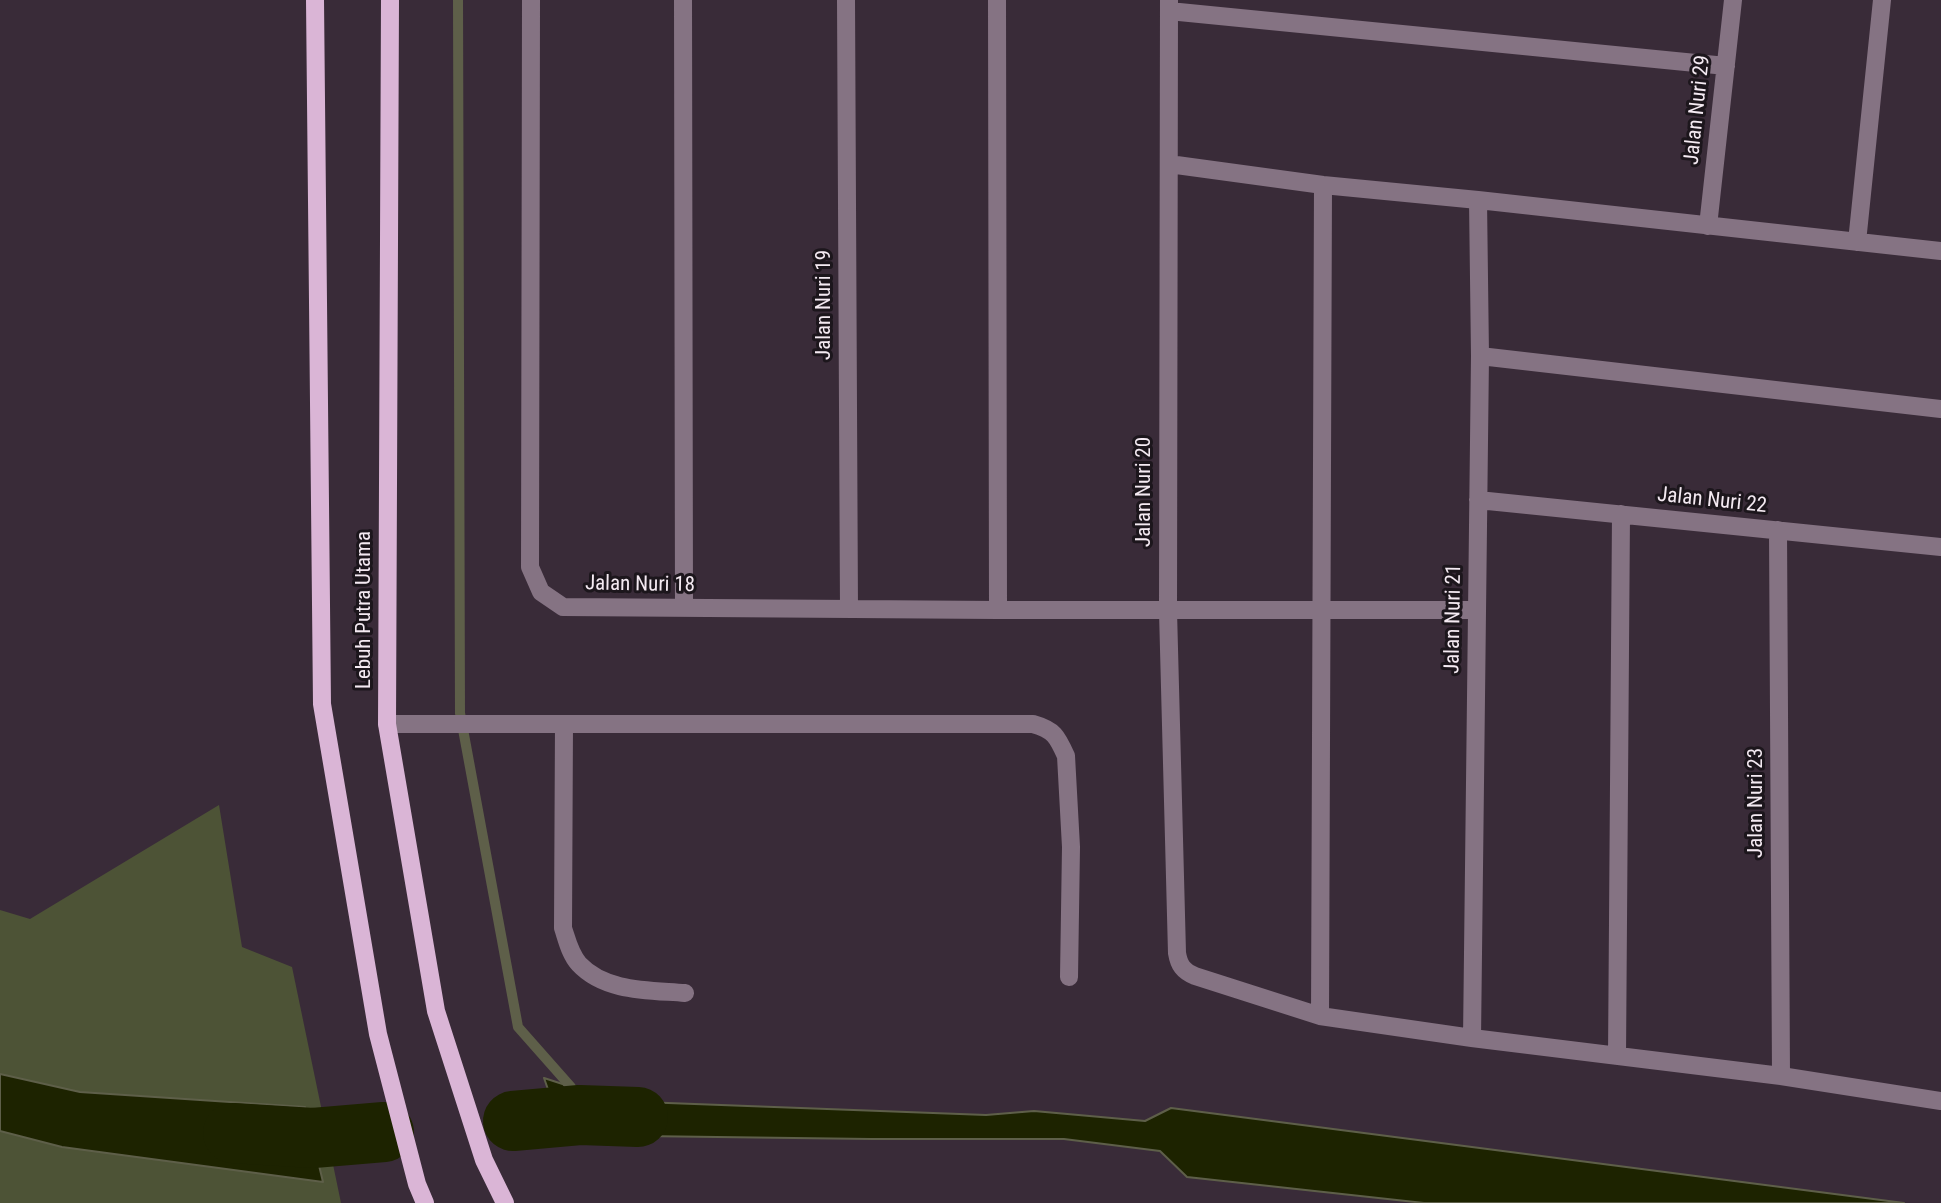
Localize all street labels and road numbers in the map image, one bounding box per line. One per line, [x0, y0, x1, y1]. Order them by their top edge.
street label: Jalan Nuri 29 [1680, 54, 1716, 166]
street label: Jalan Nuri 19 [812, 250, 838, 360]
street label: Jalan Nuri 20 [1132, 437, 1158, 547]
street label: Jalan Nuri 22 [1656, 483, 1768, 519]
street label: Lebuh Putra Utama [352, 531, 378, 689]
street label: Jalan Nuri 21 [1440, 564, 1468, 674]
street label: Jalan Nuri 18 [585, 571, 695, 599]
street label: Jalan Nuri 23 [1744, 748, 1770, 858]

